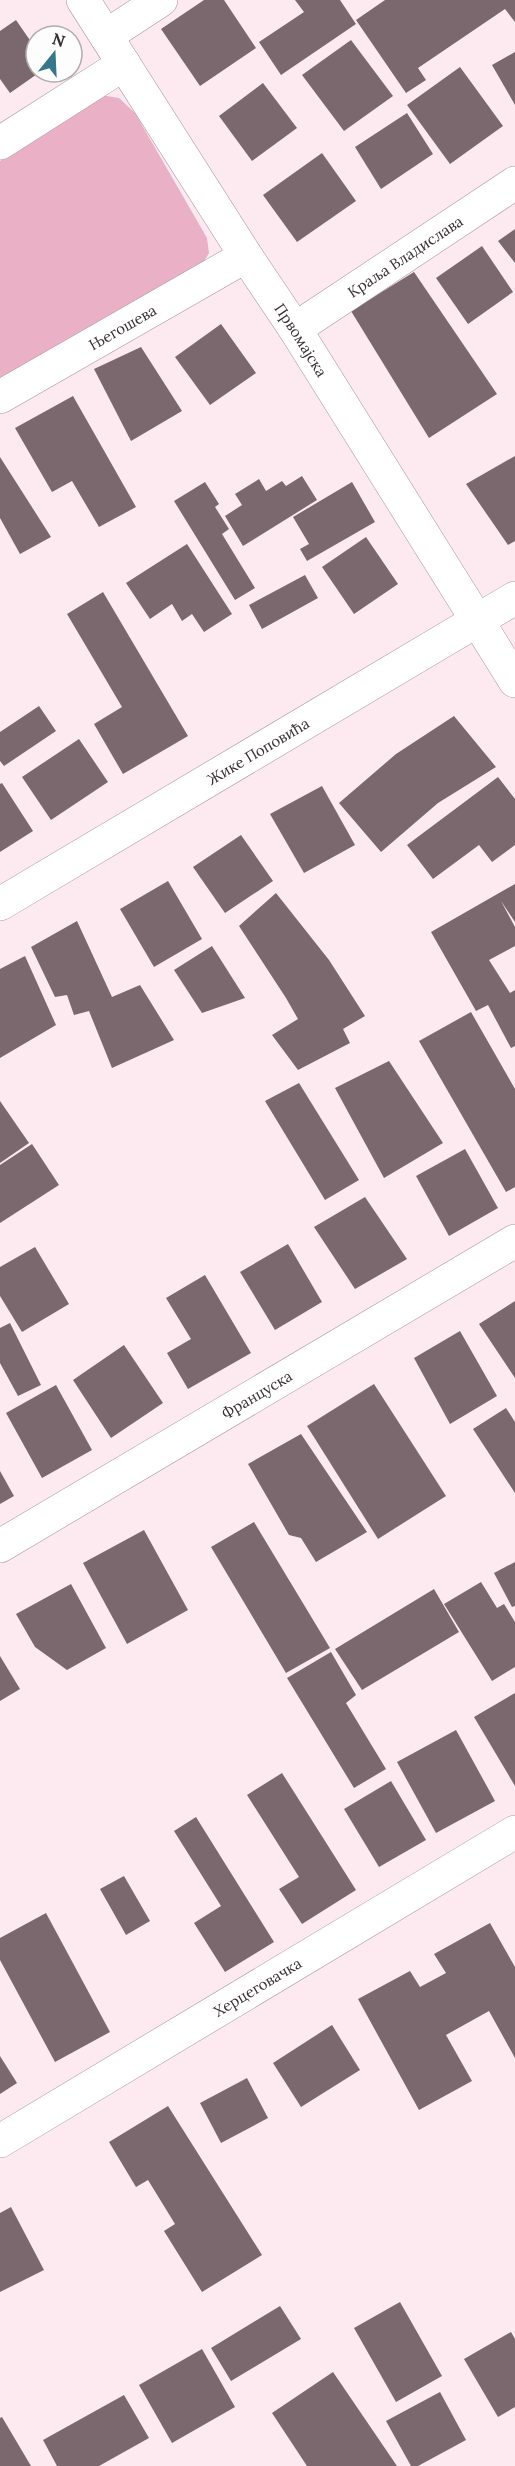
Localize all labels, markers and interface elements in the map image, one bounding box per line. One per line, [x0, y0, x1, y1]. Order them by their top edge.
north arrow [24, 24, 84, 84]
text: N [50, 28, 68, 51]
street label: Краља Владислава [344, 211, 466, 301]
street label: Првомајска [271, 299, 332, 380]
street label: Његошева [85, 300, 160, 354]
street label: Жике Поповића [203, 713, 313, 788]
street label: Француска [218, 1366, 296, 1422]
street label: Херцеговачка [210, 1953, 305, 2020]

